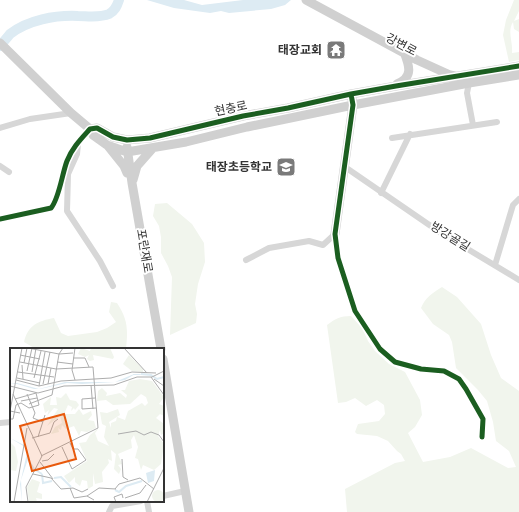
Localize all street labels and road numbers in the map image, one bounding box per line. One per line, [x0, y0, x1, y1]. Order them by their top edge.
street label: 강변로 [382, 30, 420, 60]
street label: 현충로 [213, 97, 249, 121]
street label: 방강골길 [427, 218, 473, 256]
street label: 포란재로 [132, 228, 156, 274]

